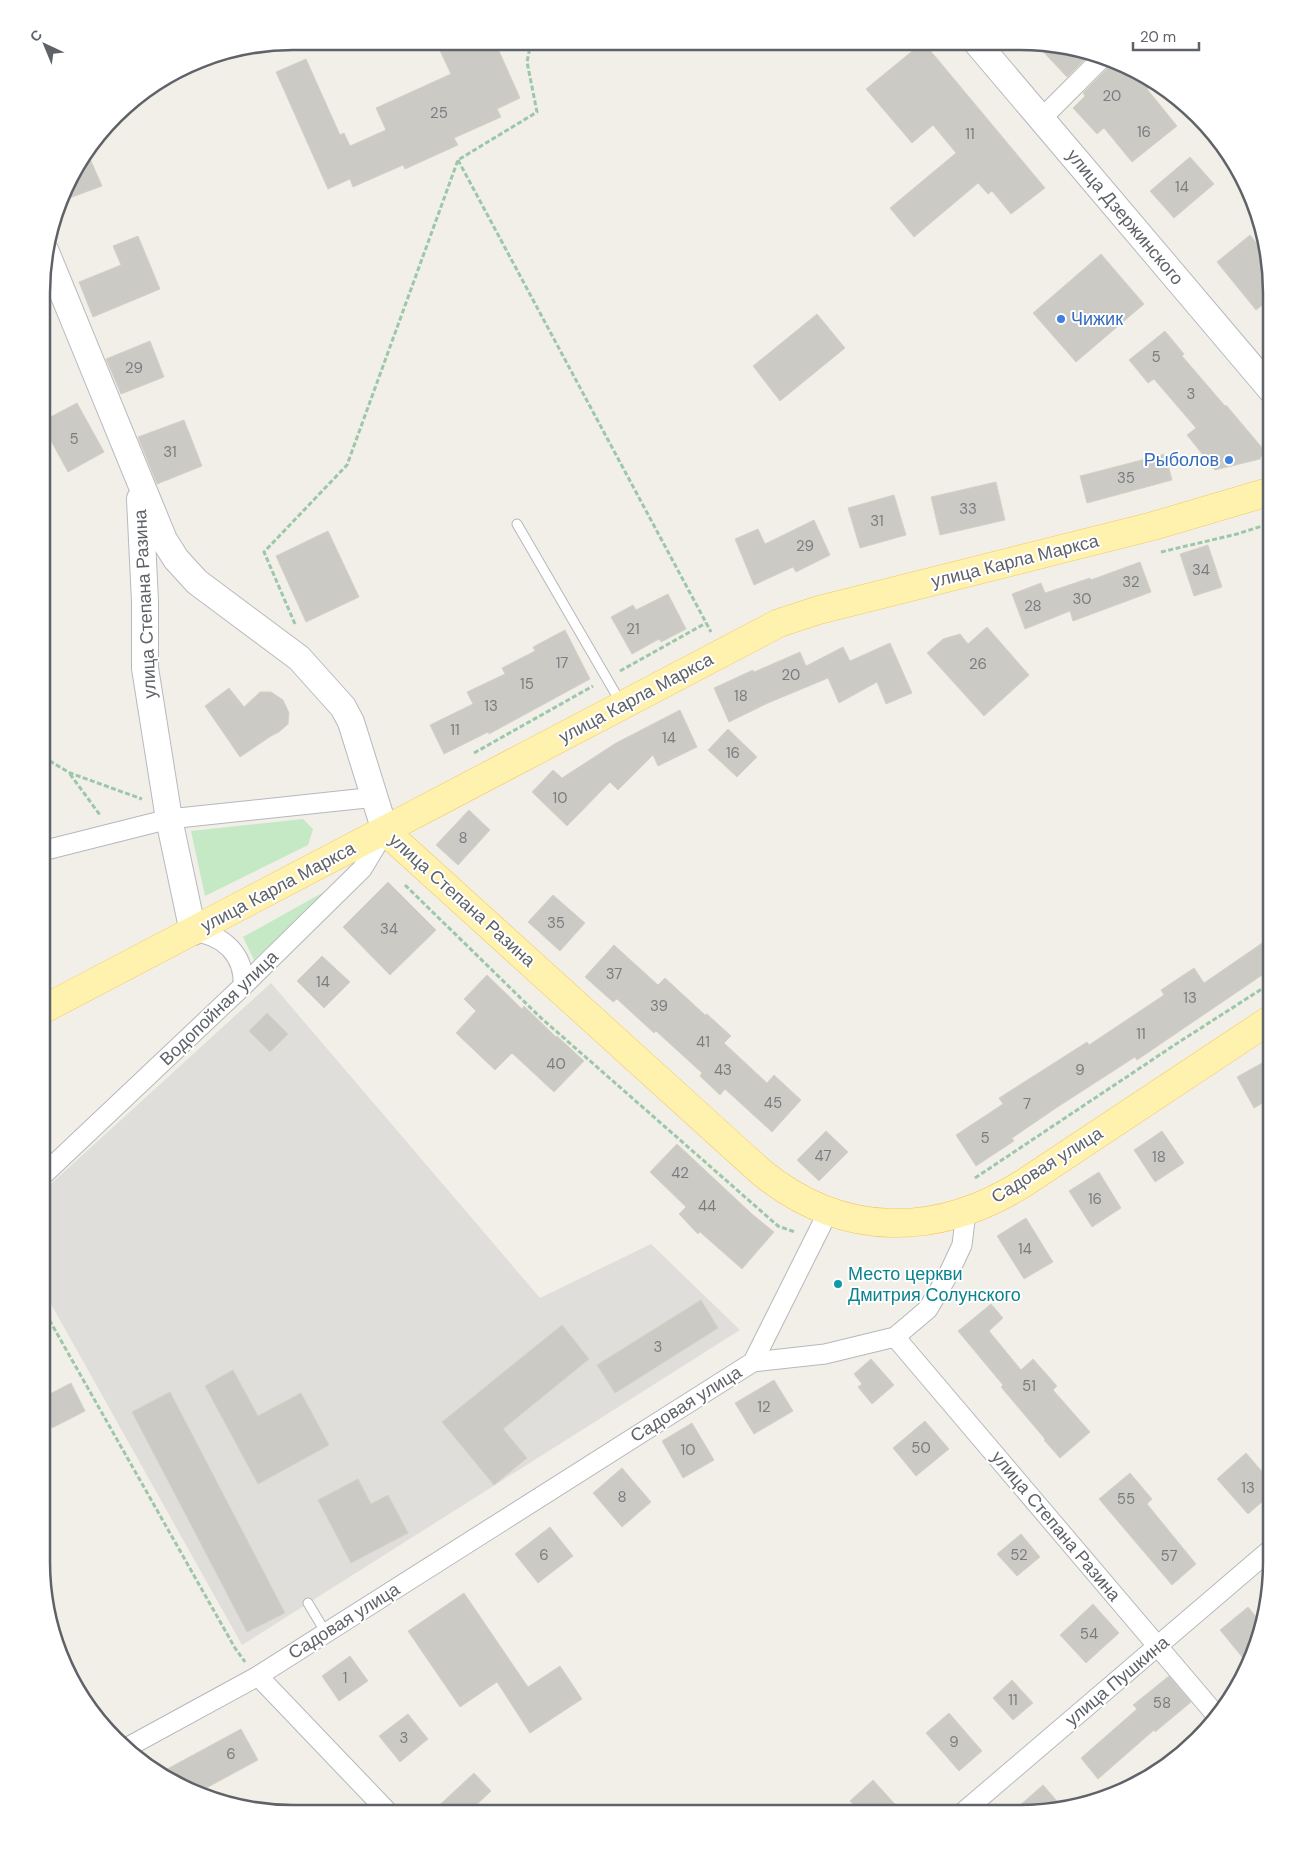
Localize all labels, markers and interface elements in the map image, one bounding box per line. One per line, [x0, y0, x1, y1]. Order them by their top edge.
north arrow [20, 20, 70, 70]
scale bar [1133, 20, 1199, 52]
text: С [26, 26, 46, 46]
text: 20 m [1140, 27, 1176, 47]
house number: 20 [1103, 86, 1121, 106]
house number: 25 [430, 103, 448, 123]
house number: 16 [1137, 122, 1151, 142]
house number: 11 [965, 124, 975, 144]
street label: улица Дзержинского [1061, 144, 1189, 290]
house number: 14 [1175, 177, 1189, 197]
place label: Чижик [1071, 307, 1123, 331]
marker: Чижик [1055, 313, 1067, 325]
house number: 5 [1151, 347, 1161, 367]
house number: 29 [125, 358, 143, 378]
house number: 3 [1187, 384, 1195, 404]
house number: 5 [69, 429, 79, 449]
house number: 31 [163, 442, 177, 462]
place label: Рыболов [1144, 448, 1219, 472]
marker: Рыболов [1223, 454, 1235, 466]
house number: 35 [1117, 468, 1135, 488]
house number: 33 [959, 499, 977, 519]
street label: улица Степана Разина [128, 508, 162, 699]
house number: 31 [870, 511, 884, 531]
street label: улица Карла Маркса [929, 528, 1102, 593]
house number: 29 [796, 536, 814, 556]
house number: 34 [1192, 560, 1210, 580]
house number: 32 [1122, 572, 1140, 592]
house number: 30 [1072, 589, 1092, 609]
house number: 28 [1024, 596, 1042, 616]
house number: 21 [626, 619, 640, 639]
street label: улица Карла Маркса [555, 647, 718, 749]
house number: 17 [556, 653, 568, 673]
house number: 26 [969, 654, 987, 674]
house number: 20 [782, 665, 800, 685]
house number: 15 [520, 674, 534, 694]
house number: 18 [734, 686, 748, 706]
house number: 13 [484, 696, 498, 716]
house number: 11 [450, 720, 460, 740]
house number: 14 [662, 728, 676, 748]
house number: 16 [726, 743, 740, 763]
house number: 10 [553, 788, 567, 808]
street label: улица Степана Разина [384, 828, 541, 973]
house number: 8 [458, 828, 468, 848]
street label: улица Карла Маркса [197, 836, 360, 938]
house number: 35 [547, 913, 565, 933]
house number: 34 [380, 919, 398, 939]
street label: Водопойная улица [155, 945, 284, 1071]
house number: 37 [606, 964, 622, 984]
house number: 14 [316, 972, 330, 992]
house number: 13 [1183, 988, 1197, 1008]
house number: 39 [650, 996, 668, 1016]
house number: 11 [1136, 1024, 1146, 1044]
house number: 41 [696, 1032, 710, 1052]
house number: 40 [546, 1054, 566, 1074]
house number: 43 [714, 1060, 732, 1080]
house number: 9 [1075, 1060, 1085, 1080]
house number: 45 [764, 1093, 782, 1113]
house number: 7 [1023, 1094, 1031, 1114]
street label: Садовая улица [987, 1121, 1108, 1209]
house number: 5 [980, 1128, 990, 1148]
house number: 47 [814, 1146, 832, 1166]
house number: 18 [1152, 1147, 1166, 1167]
house number: 42 [671, 1163, 689, 1183]
house number: 16 [1088, 1189, 1102, 1209]
house number: 44 [698, 1196, 716, 1216]
house number: 14 [1018, 1239, 1032, 1259]
place label: Место церкви Дмитрия Солунского [848, 1262, 1021, 1307]
marker: Место церкви Дмитрия Солунского [832, 1278, 844, 1290]
house number: 3 [654, 1337, 662, 1357]
street label: Садовая улица [626, 1360, 747, 1448]
house number: 51 [1022, 1376, 1036, 1396]
house number: 12 [757, 1397, 771, 1417]
house number: 50 [911, 1438, 931, 1458]
house number: 10 [681, 1440, 695, 1460]
street label: улица Степана Разина [986, 1446, 1127, 1607]
house number: 13 [1241, 1478, 1255, 1498]
house number: 8 [617, 1487, 627, 1507]
house number: 55 [1117, 1489, 1135, 1509]
house number: 6 [539, 1545, 549, 1565]
house number: 52 [1010, 1545, 1028, 1565]
house number: 57 [1161, 1546, 1177, 1566]
street label: Садовая улица [284, 1577, 405, 1665]
house number: 54 [1080, 1624, 1098, 1644]
street label: улица Пушкина [1060, 1630, 1175, 1732]
house number: 1 [343, 1668, 347, 1688]
house number: 11 [1008, 1690, 1018, 1710]
house number: 58 [1153, 1693, 1171, 1713]
house number: 3 [400, 1728, 408, 1748]
house number: 9 [949, 1732, 959, 1752]
house number: 6 [226, 1744, 236, 1764]

